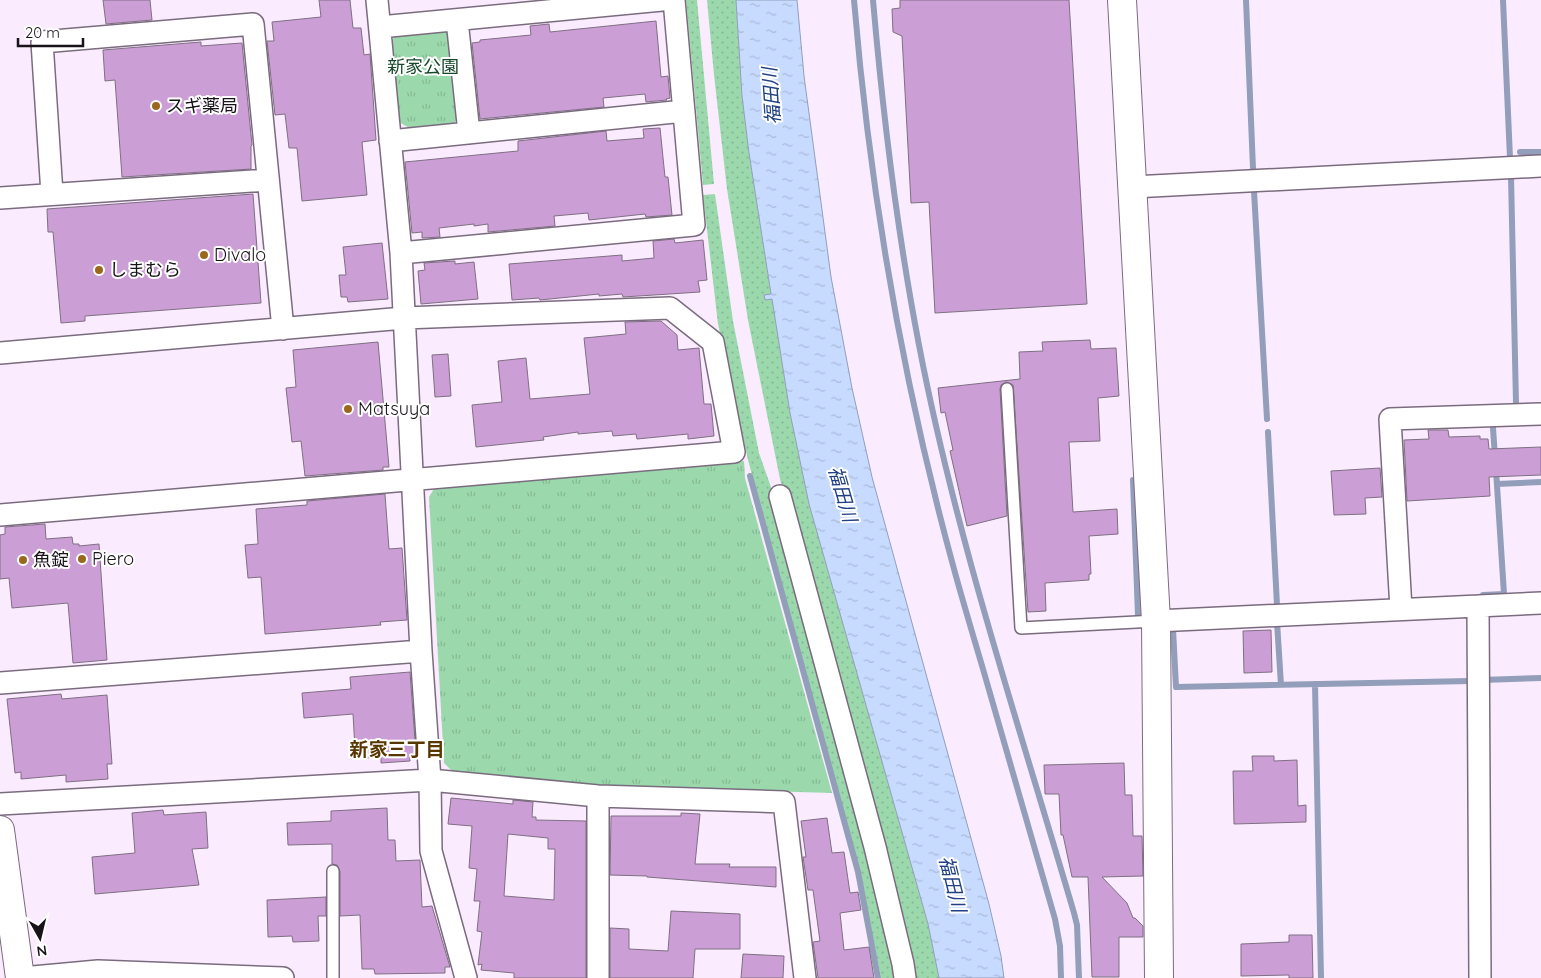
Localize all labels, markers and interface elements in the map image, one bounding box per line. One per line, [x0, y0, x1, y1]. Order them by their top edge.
scale bar [18, 15, 82, 47]
text: 20 m [25, 23, 60, 42]
park label: 新家公園 [387, 55, 459, 78]
water label: 福田川 [757, 65, 785, 125]
place label: スギ薬局 [166, 94, 238, 117]
marker: スギ薬局 [150, 100, 162, 112]
place label: Divalo [214, 243, 266, 266]
marker: Divalo [198, 249, 210, 261]
place label: しまむら [109, 258, 181, 281]
marker: しまむら [93, 264, 105, 276]
place label: Matsuya [358, 397, 430, 420]
marker: Matsuya [342, 403, 354, 415]
water label: 福田川 [824, 463, 863, 527]
place label: Piero [92, 547, 134, 570]
place label: 魚錠 [33, 548, 69, 571]
marker: Piero [76, 553, 88, 565]
marker: 魚錠 [17, 554, 29, 566]
district label: 新家三丁目 [349, 737, 445, 761]
water label: 福田川 [934, 853, 972, 916]
north arrow [15, 913, 65, 963]
text: N [35, 941, 48, 961]

